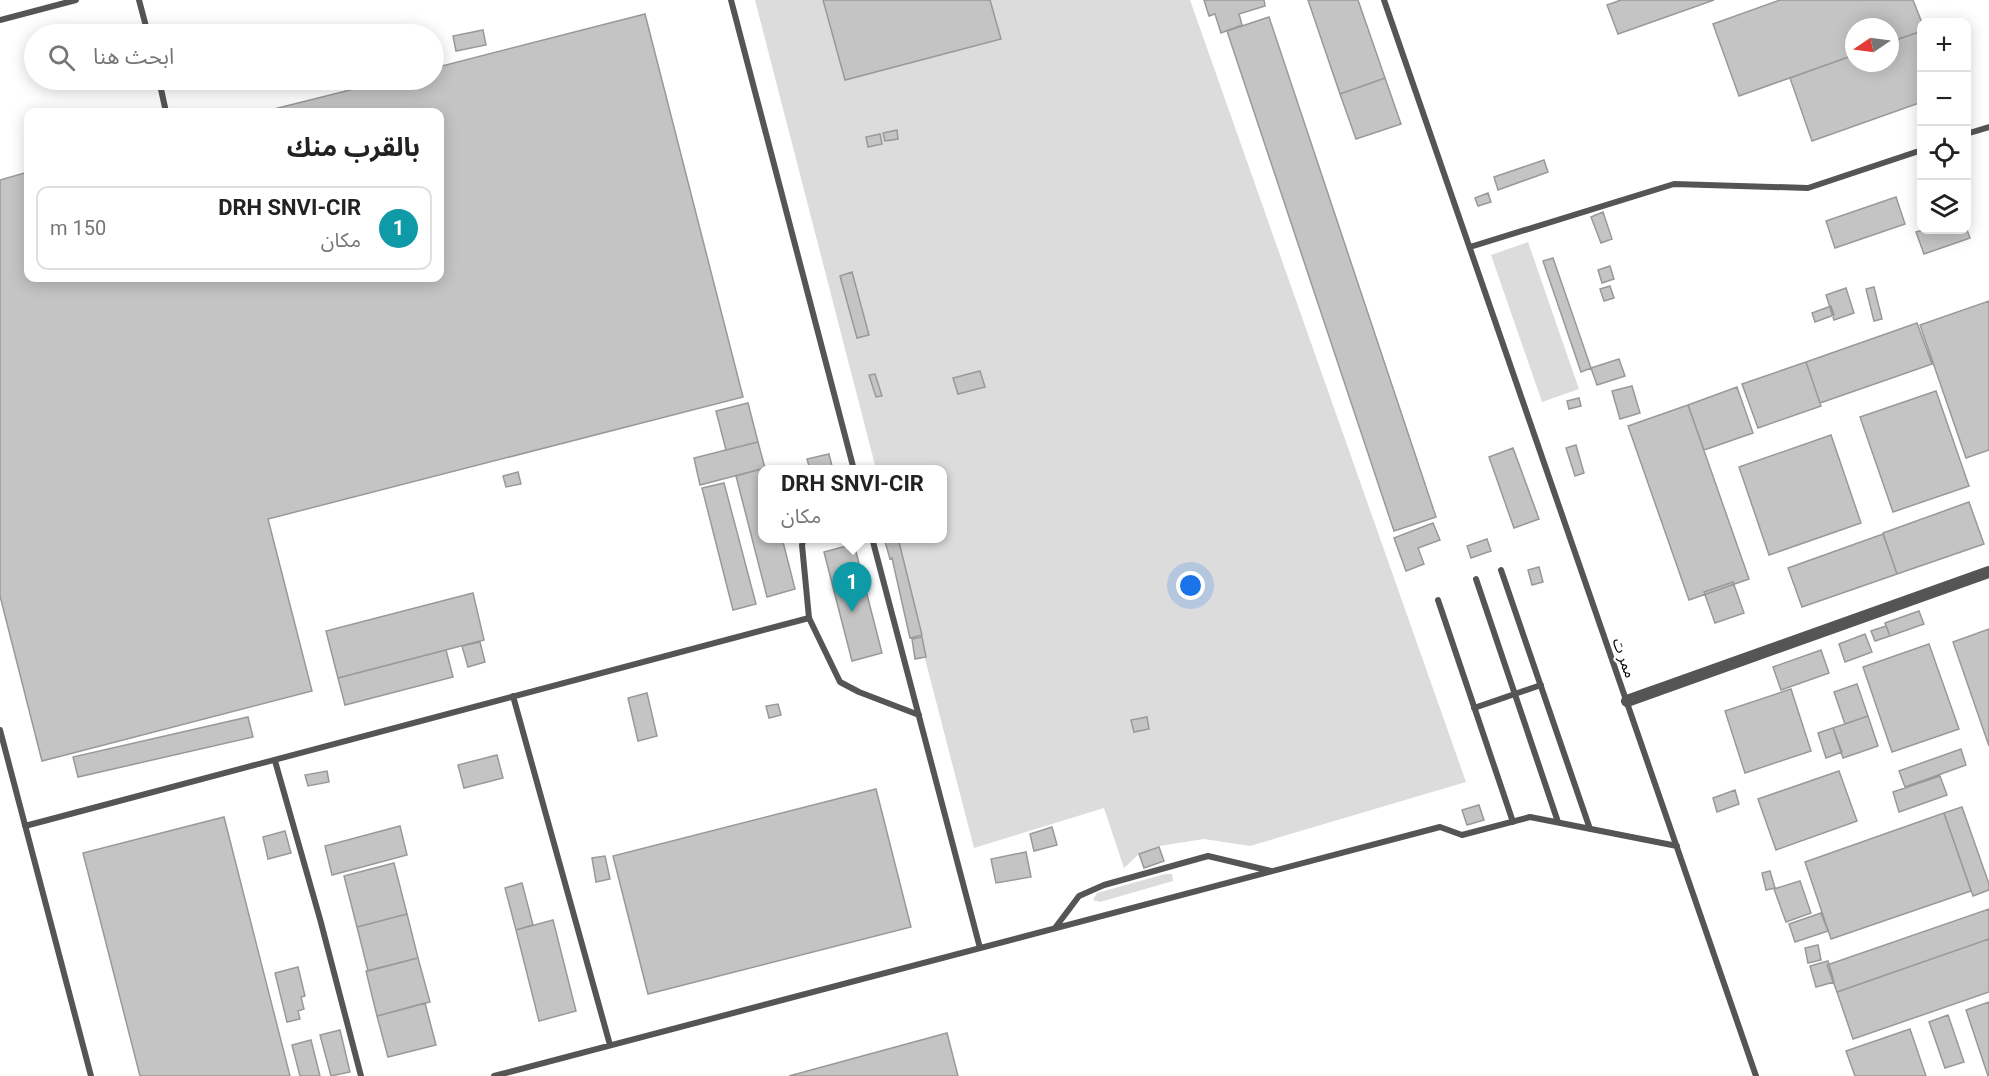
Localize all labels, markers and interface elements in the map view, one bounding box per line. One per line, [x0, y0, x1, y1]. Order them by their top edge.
north arrow [1845, 18, 1899, 72]
map controls [1917, 18, 1971, 234]
button: + [1917, 18, 1971, 72]
search box [24, 24, 444, 90]
icon: search [45, 41, 78, 74]
text: ابحث هنا [93, 44, 174, 69]
button: − [1917, 72, 1971, 126]
button: locate [1917, 126, 1971, 180]
text: بالقرب منك [287, 132, 420, 162]
button: layers [1917, 180, 1971, 234]
text: DRH SNVI-CIR [218, 195, 361, 220]
text: 150 m [50, 216, 106, 240]
text: 1 [393, 216, 404, 240]
text: مكان [321, 228, 361, 252]
popup [758, 465, 947, 543]
text: DRH SNVI-CIR [781, 471, 924, 496]
text: مكان [781, 504, 821, 528]
pin: 1 [832, 562, 872, 612]
your location [1176, 571, 1205, 600]
street label: ممر ت [1609, 636, 1639, 680]

